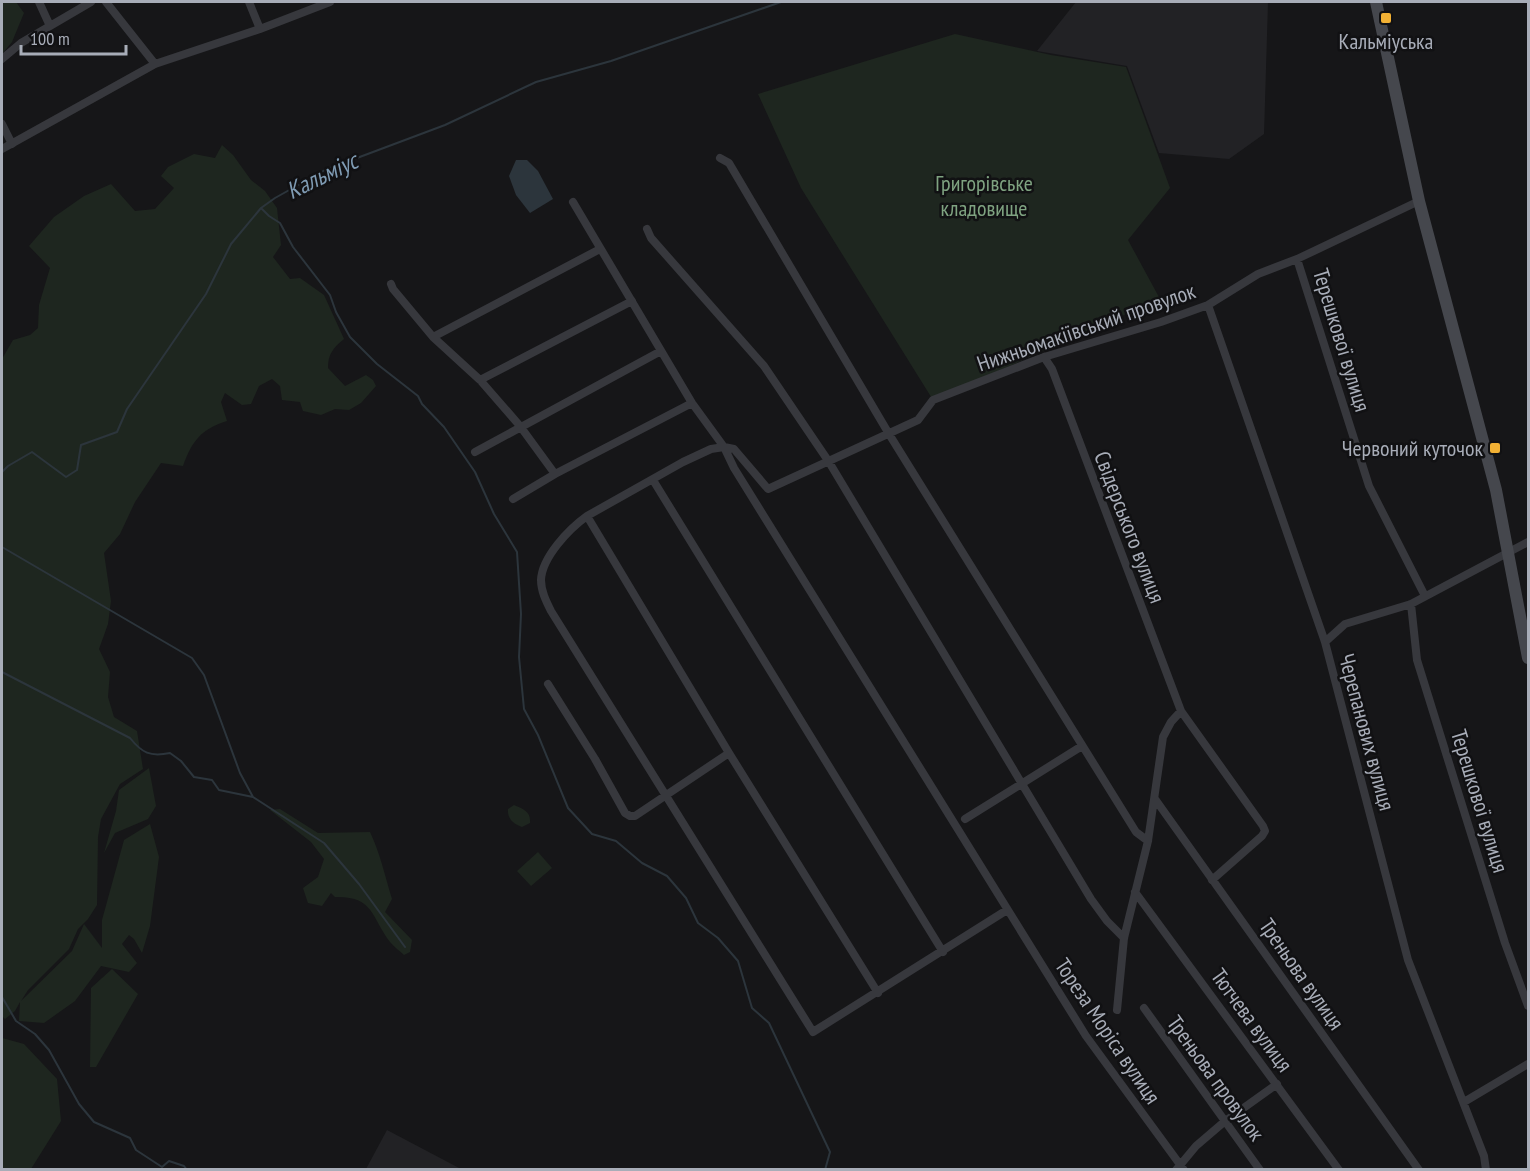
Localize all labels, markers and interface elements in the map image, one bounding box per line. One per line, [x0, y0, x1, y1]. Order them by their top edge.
marker: Кальміуська [1379, 11, 1393, 25]
scale bar [21, 18, 126, 56]
text: 100 m [30, 27, 70, 50]
place label: Кальміуська [1339, 27, 1433, 55]
water label: Кальміус [281, 144, 365, 206]
park label: Григорівське кладовище [935, 169, 1033, 222]
street label: Терешкової вулиця [1307, 265, 1377, 415]
street label: Нижньомакіївський провулок [973, 276, 1199, 378]
place label: Червоний куточок [1342, 434, 1483, 462]
marker: Червоний куточок [1488, 441, 1502, 455]
street label: Свiдерського вулиця [1088, 447, 1172, 607]
street label: Черепанових вулиця [1333, 650, 1401, 814]
street label: Терешкової вулиця [1445, 726, 1515, 876]
street label: Треньова вулиця [1253, 913, 1351, 1035]
street label: Тореза Моріса вулиця [1049, 953, 1167, 1109]
street label: Тютчева вулиця [1205, 963, 1299, 1077]
street label: Треньова провулок [1161, 1010, 1271, 1147]

